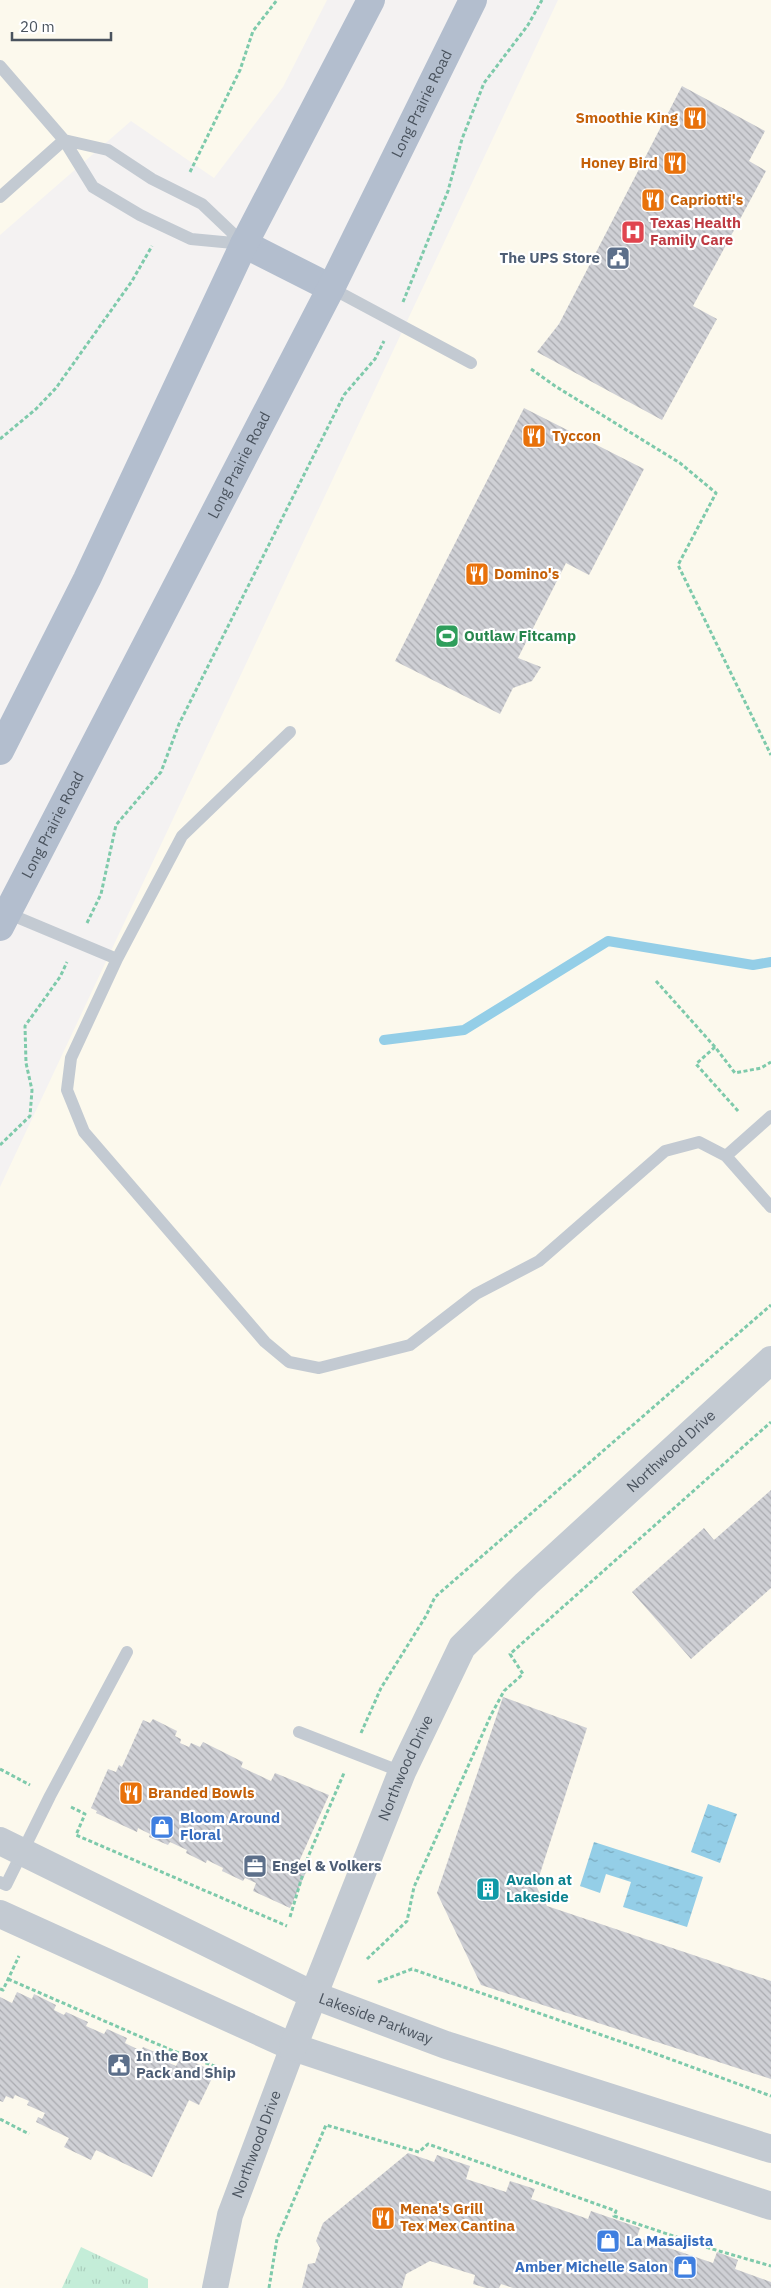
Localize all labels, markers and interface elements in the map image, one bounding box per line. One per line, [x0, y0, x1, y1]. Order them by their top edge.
scale bar [12, 10, 111, 42]
text: 20 m [20, 17, 55, 36]
street label: Long Prairie Road [387, 47, 456, 161]
restaurant icon: Smoothie King [682, 105, 708, 131]
place label: Smoothie King [576, 108, 679, 127]
restaurant icon: Honey Bird [662, 150, 688, 176]
place label: Honey Bird [580, 153, 658, 172]
restaurant icon: Capriotti's [640, 187, 666, 213]
place label: Capriotti's [670, 190, 744, 209]
place label: Texas Health Family Care [650, 213, 741, 249]
hospital icon: Texas Health Family Care [620, 219, 646, 245]
public building icon: The UPS Store [605, 245, 631, 271]
place label: The UPS Store [499, 248, 600, 267]
street label: Long Prairie Road [203, 408, 274, 522]
restaurant icon: Tyccon [521, 423, 547, 449]
place label: Tyccon [552, 426, 601, 445]
restaurant icon: Domino's [464, 561, 490, 587]
place label: Domino's [494, 564, 560, 583]
sports icon: Outlaw Fitcamp [434, 623, 460, 649]
place label: Outlaw Fitcamp [464, 626, 576, 645]
street label: Long Prairie Road [17, 768, 88, 881]
street label: Northwood Drive [622, 1406, 719, 1496]
street label: Northwood Drive [374, 1712, 437, 1823]
restaurant icon: Branded Bowls [118, 1780, 144, 1806]
place label: Branded Bowls [148, 1783, 255, 1802]
place label: Bloom Around Floral [180, 1808, 280, 1844]
shop icon: Bloom Around Floral [149, 1814, 175, 1840]
office icon: Engel & Volkers [242, 1853, 268, 1879]
place label: Engel & Volkers [272, 1856, 382, 1875]
place label: Avalon at Lakeside [506, 1870, 572, 1906]
building icon: Avalon at Lakeside [475, 1876, 501, 1902]
street label: Lakeside Parkway [316, 1988, 436, 2048]
place label: In the Box Pack and Ship [136, 2046, 236, 2082]
public building icon: In the Box Pack and Ship [106, 2052, 132, 2078]
street label: Northwood Drive [227, 2088, 285, 2201]
place label: Mena's Grill Tex Mex Cantina [400, 2199, 516, 2235]
restaurant icon: Mena's Grill Tex Mex Cantina [370, 2205, 396, 2231]
shop icon: La Masajista [595, 2228, 621, 2254]
place label: La Masajista [626, 2231, 714, 2250]
shop icon: Amber Michelle Salon [672, 2254, 698, 2280]
place label: Amber Michelle Salon [515, 2257, 668, 2276]

